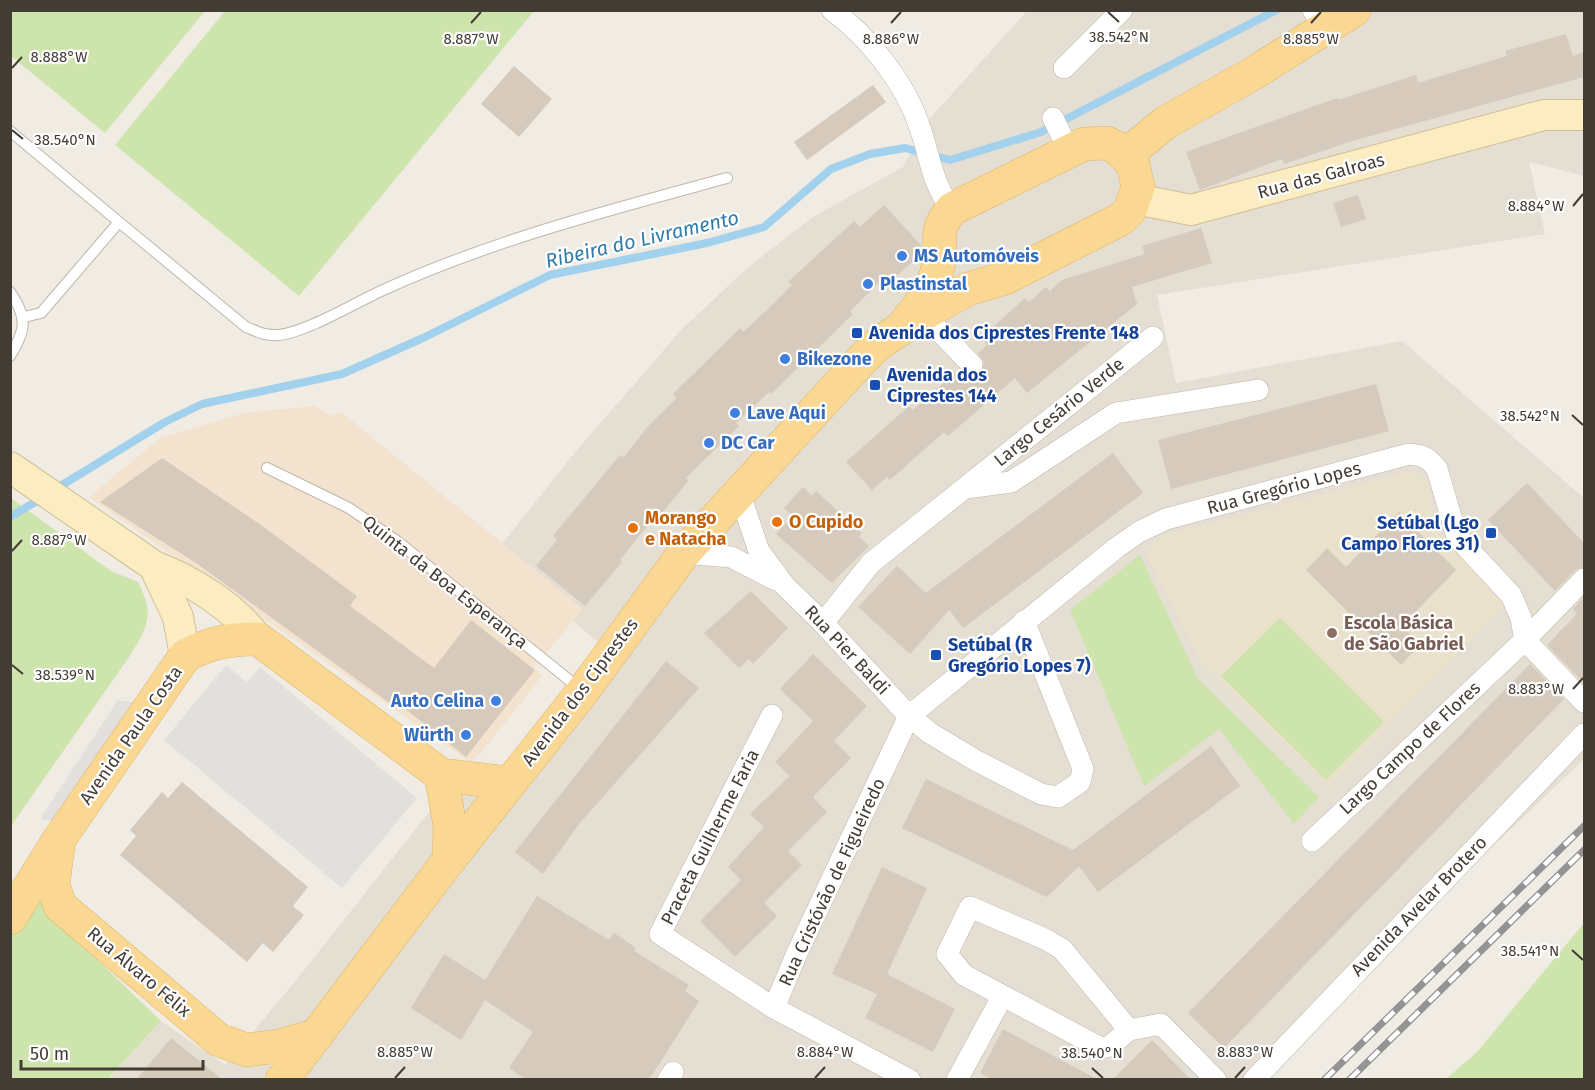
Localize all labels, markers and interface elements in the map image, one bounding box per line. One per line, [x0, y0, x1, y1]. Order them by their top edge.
text: 38.542°N [1089, 28, 1149, 46]
text: 8.887°W [443, 30, 499, 48]
text: 8.886°W [863, 30, 920, 48]
text: 8.885°W [1283, 30, 1340, 48]
text: 8.888°W [31, 48, 88, 66]
text: 38.540°N [34, 131, 96, 149]
street label: Rua das Galroas [1255, 148, 1387, 204]
text: 8.884°W [1508, 197, 1565, 215]
water label: Ribeira do Livramento [543, 205, 741, 273]
place label: MS Automóveis [914, 245, 1039, 267]
marker: MS Automóveis [895, 249, 909, 263]
place label: Plastinstal [880, 273, 968, 295]
marker: Plastinstal [861, 277, 875, 291]
place label: Avenida dos Ciprestes Frente 148 [868, 322, 1139, 344]
marker: Avenida dos Ciprestes Frente 148 [850, 326, 864, 340]
place label: Bikezone [797, 348, 872, 370]
marker: Bikezone [778, 352, 792, 366]
street label: Largo Cesário Verde [990, 353, 1128, 471]
place label: Avenida dos Ciprestes 144 [886, 364, 997, 407]
marker: Avenida dos Ciprestes 144 [868, 378, 882, 392]
place label: Lave Aqui [747, 402, 826, 424]
marker: Lave Aqui [728, 406, 742, 420]
text: 38.542°N [1500, 407, 1560, 425]
place label: DC Car [721, 432, 775, 454]
marker: DC Car [702, 436, 716, 450]
street label: Rua Gregório Lopes [1205, 457, 1363, 519]
place label: Morango e Natacha [645, 507, 727, 550]
street label: Quinta da Boa Esperança [358, 511, 532, 653]
place label: O Cupido [789, 511, 863, 533]
place label: Setúbal (Lgo Campo Flores 31) [1341, 512, 1479, 555]
marker: O Cupido [770, 515, 784, 529]
marker: Morango e Natacha [626, 521, 640, 535]
marker: Setúbal (Lgo Campo Flores 31) [1484, 526, 1498, 540]
text: 8.887°W [31, 531, 87, 549]
street label: Rua Pier Baldi [800, 601, 894, 699]
place label: Escola Básica de São Gabriel [1344, 612, 1464, 655]
street label: Avenida dos Ciprestes [517, 614, 643, 770]
marker: Escola Básica de São Gabriel [1325, 626, 1339, 640]
place label: Setúbal (R Gregório Lopes 7) [948, 634, 1091, 677]
marker: Setúbal (R Gregório Lopes 7) [929, 648, 943, 662]
street label: Avenida Paula Costa [75, 661, 187, 809]
text: 38.539°N [35, 666, 95, 684]
street label: Largo Campo de Flores [1335, 677, 1485, 819]
text: 8.883°W [1508, 680, 1565, 698]
place label: Auto Celina [390, 690, 484, 712]
marker: Auto Celina [489, 694, 503, 708]
place label: Würth [404, 724, 454, 746]
marker: Würth [459, 728, 473, 742]
street label: Praceta Guilherme Faria [656, 746, 764, 928]
street label: Rua Cristóvão de Figueiredo [774, 774, 890, 990]
street label: Avenida Avelar Brotero [1346, 831, 1492, 981]
street label: Rua Álvaro Félix [83, 922, 196, 1022]
text: 38.541°N [1501, 942, 1559, 960]
scale bar [21, 1033, 202, 1071]
text: 50 m [30, 1043, 69, 1065]
text: 8.885°W [377, 1043, 434, 1061]
text: 8.884°W [797, 1043, 854, 1061]
text: 8.883°W [1217, 1043, 1274, 1061]
text: 38.540°N [1061, 1044, 1123, 1062]

